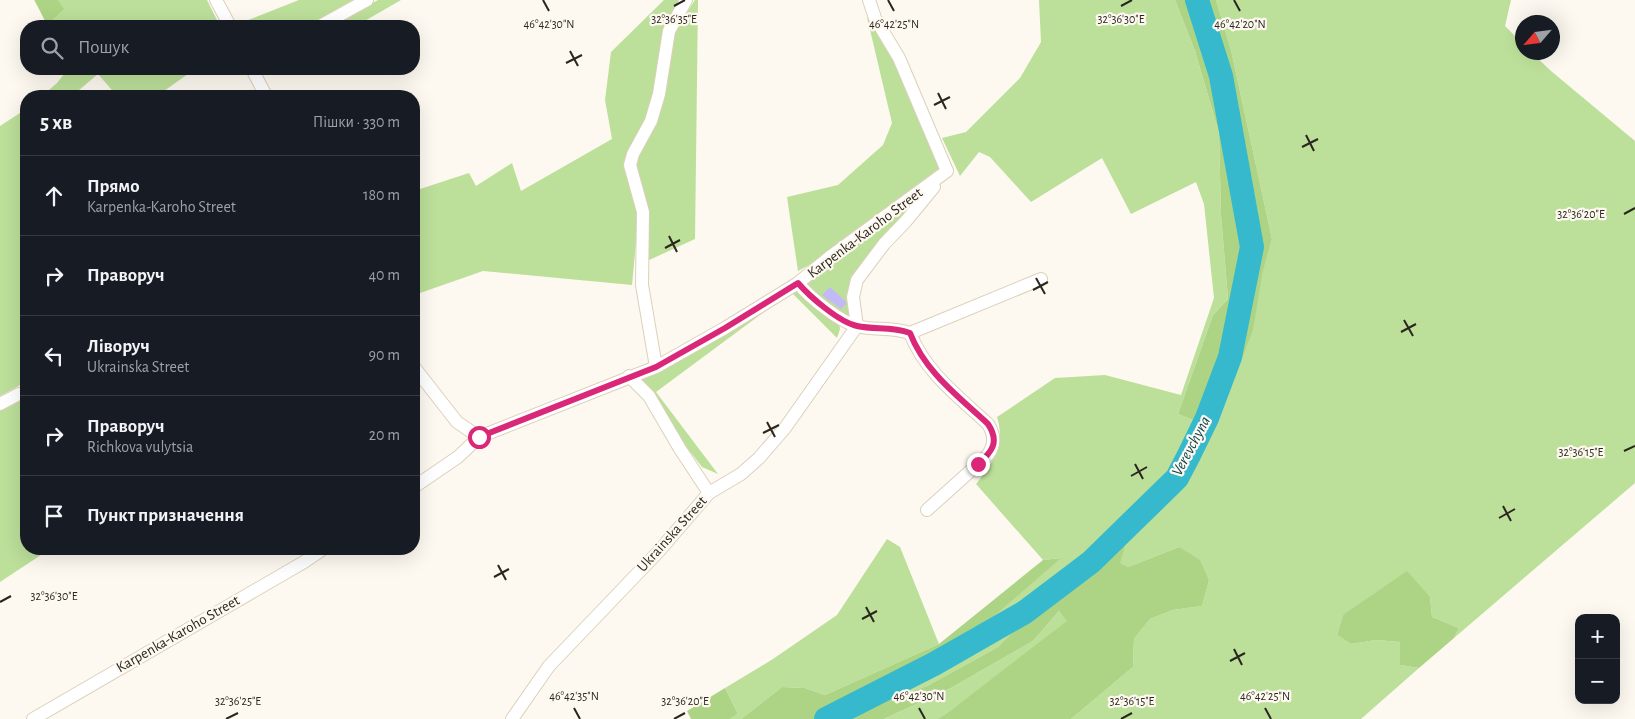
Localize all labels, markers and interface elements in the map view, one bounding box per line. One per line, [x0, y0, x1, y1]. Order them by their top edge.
text: 32°36'35"E [651, 13, 697, 25]
text: 32°36'30"E [1098, 13, 1145, 25]
north arrow [1515, 15, 1560, 60]
text: 46°42'30"N [524, 18, 575, 30]
text: 46°42'25"N [869, 18, 919, 30]
text: 46°42'20"N [1214, 18, 1266, 30]
search box [20, 20, 420, 75]
icon: search [38, 34, 66, 62]
text: Пошук [78, 38, 129, 57]
text: 5 хв [40, 112, 72, 133]
text: Пішки · 330 m [313, 114, 400, 130]
text: Прямо [87, 177, 140, 196]
icon: ahead [40, 182, 68, 210]
street label: Karpenka-Karoho Street [805, 185, 925, 281]
text: 180 m [363, 187, 400, 203]
text: Karpenka-Karoho Street [87, 199, 236, 215]
text: 32°36'20"E [1557, 208, 1605, 220]
icon: right [40, 262, 68, 290]
text: Праворуч [87, 266, 165, 285]
text: 40 m [368, 267, 400, 283]
text: Ліворуч [87, 337, 150, 356]
icon: left [40, 342, 68, 370]
text: 90 m [369, 347, 400, 363]
text: Ukrainska Street [87, 359, 189, 375]
water label: Verevchyna [1169, 414, 1213, 478]
text: Праворуч [87, 417, 165, 436]
icon: right [40, 422, 68, 450]
route start [468, 426, 491, 449]
text: 20 m [369, 427, 400, 443]
text: Richkova vulytsia [87, 439, 193, 455]
text: 32°36'15"E [1559, 446, 1604, 458]
route end [967, 453, 990, 476]
street label: Ukrainska Street [634, 493, 710, 575]
icon: arrive [40, 502, 68, 530]
text: Пункт призначення [87, 506, 244, 525]
text: 32°36'30"E [31, 590, 78, 602]
street label: Karpenka-Karoho Street [114, 593, 242, 675]
map controls [1575, 614, 1620, 704]
button: + [1575, 614, 1620, 659]
button: − [1575, 659, 1620, 704]
text: 46°42'35"N [549, 690, 599, 702]
text: 46°42'30"N [894, 690, 945, 702]
text: 46°42'25"N [1240, 690, 1290, 702]
text: 32°36'25"E [215, 695, 261, 707]
text: 32°36'20"E [661, 695, 709, 707]
text: 32°36'15"E [1110, 695, 1155, 707]

